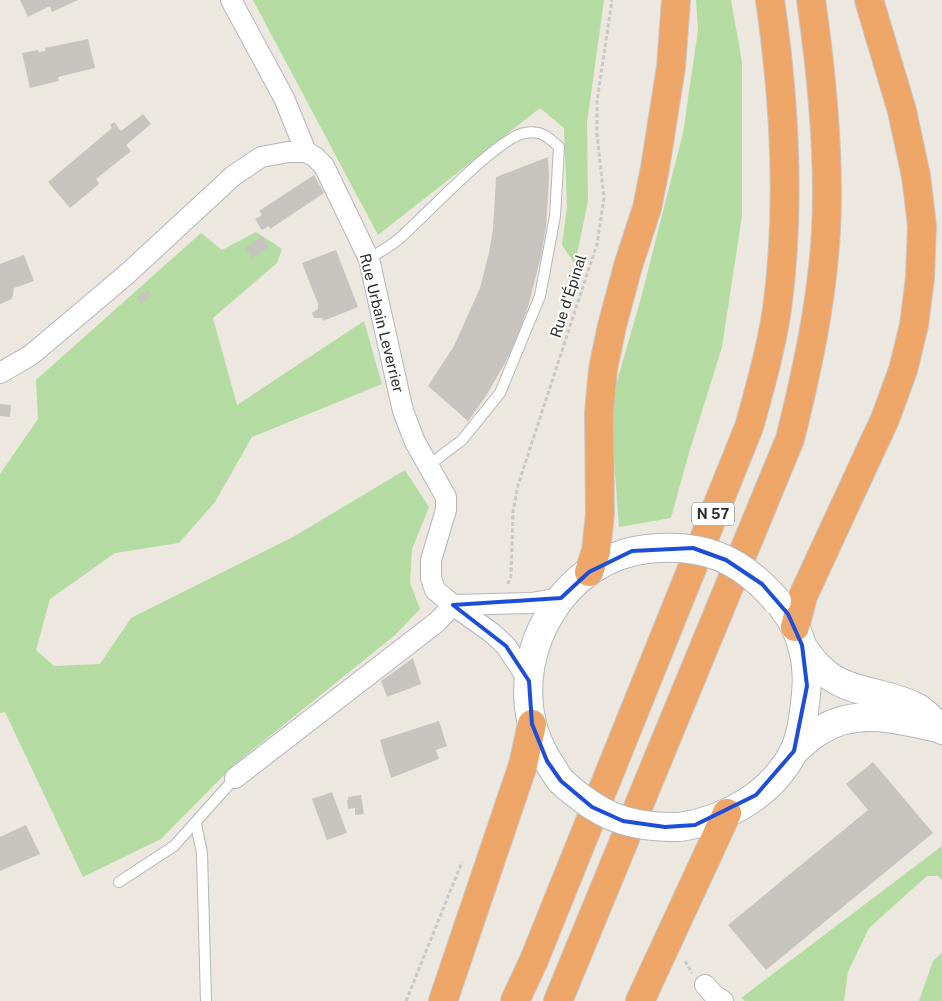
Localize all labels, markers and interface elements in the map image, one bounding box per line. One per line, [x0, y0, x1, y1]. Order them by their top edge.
street label: Rue Urbain Leverrier [356, 252, 408, 394]
street label: Rue d'Épinal [547, 252, 589, 340]
road number: N 57 [692, 502, 734, 526]

